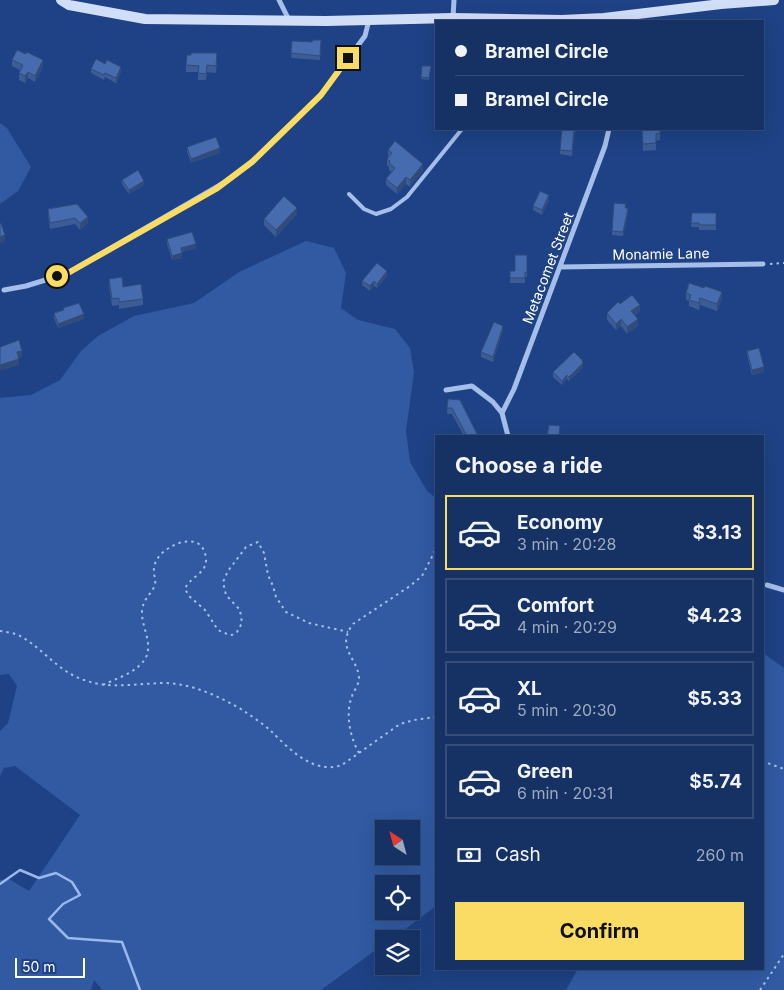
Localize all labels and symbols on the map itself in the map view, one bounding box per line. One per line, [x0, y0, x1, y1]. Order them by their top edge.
route end [337, 47, 359, 69]
street label: Metacomet Street [518, 209, 577, 326]
street label: Monamie Lane [612, 244, 710, 263]
route start [46, 265, 68, 287]
north arrow [375, 820, 420, 865]
scale bar [15, 955, 85, 978]

